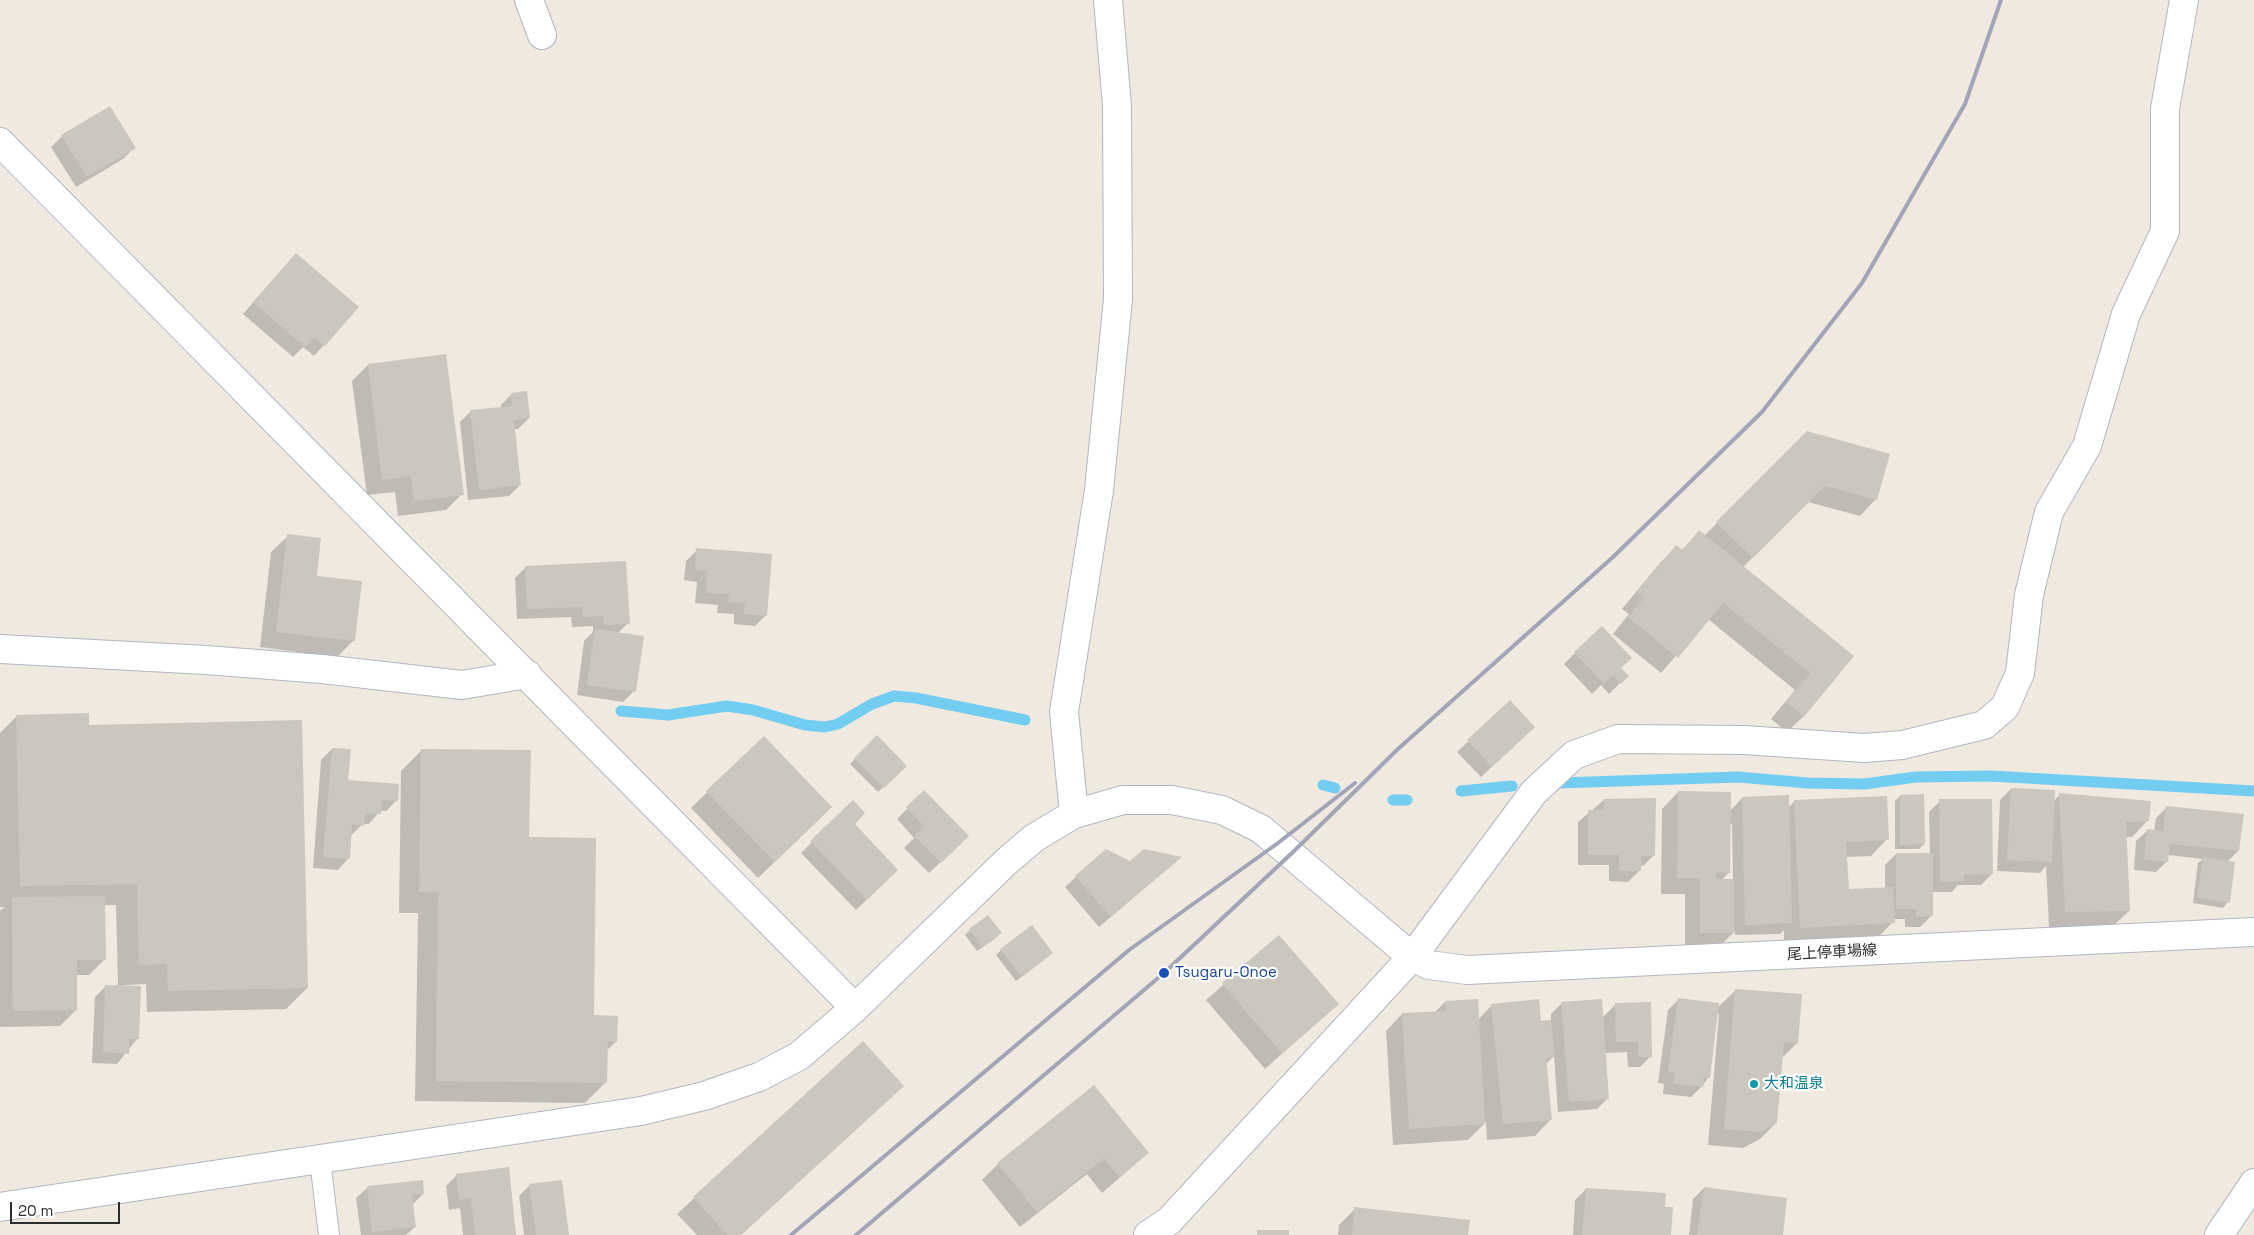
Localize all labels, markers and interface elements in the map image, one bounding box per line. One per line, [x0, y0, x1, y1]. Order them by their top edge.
street label: 尾上停車場線 [1787, 942, 1877, 964]
place label: Tsugaru-Onoe [1175, 964, 1277, 982]
marker: Tsugaru-Onoe [1157, 966, 1171, 980]
place label: 大和温泉 [1764, 1075, 1824, 1093]
marker: 大和温泉 [1748, 1078, 1760, 1090]
scale bar [12, 1192, 122, 1224]
text: 20 m [18, 1201, 53, 1220]

